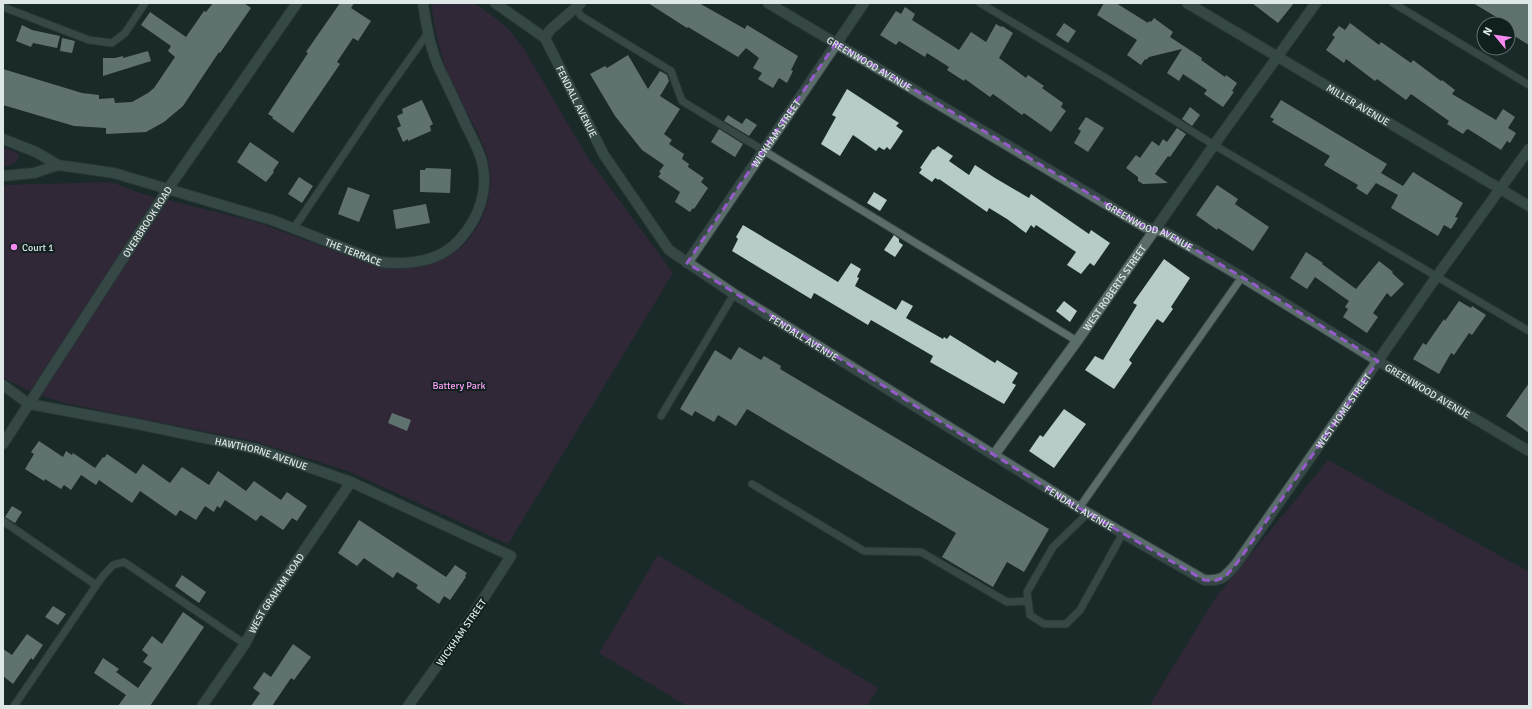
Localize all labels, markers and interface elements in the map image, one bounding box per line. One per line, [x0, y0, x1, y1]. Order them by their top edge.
north arrow [1476, 16, 1516, 56]
text: N [1480, 25, 1495, 38]
street label: GREENWOOD AVENUE [824, 34, 914, 94]
street label: FENDALL AVENUE [553, 64, 599, 140]
street label: MILLER AVENUE [1324, 82, 1392, 129]
street label: WICKHAM STREET [749, 98, 803, 170]
street label: OVERBROOK ROAD [120, 184, 175, 260]
street label: GREENWOOD AVENUE [1103, 200, 1195, 254]
street label: THE TERRACE [323, 236, 384, 269]
marker: Court 1 [9, 242, 19, 252]
place label: Court 1 [22, 242, 54, 254]
street label: WEST ROBERTS STREET [1081, 243, 1149, 333]
street label: FENDALL AVENUE [767, 312, 840, 364]
street label: GREENWOOD AVENUE [1382, 361, 1472, 422]
street label: WEST HOME STREET [1314, 372, 1374, 451]
park label: Battery Park [433, 380, 485, 392]
street label: HAWTHORNE AVENUE [214, 435, 309, 473]
street label: FENDALL AVENUE [1042, 483, 1116, 534]
street label: WEST GRAHAM ROAD [246, 551, 307, 636]
street label: WICKHAM STREET [434, 597, 489, 668]

